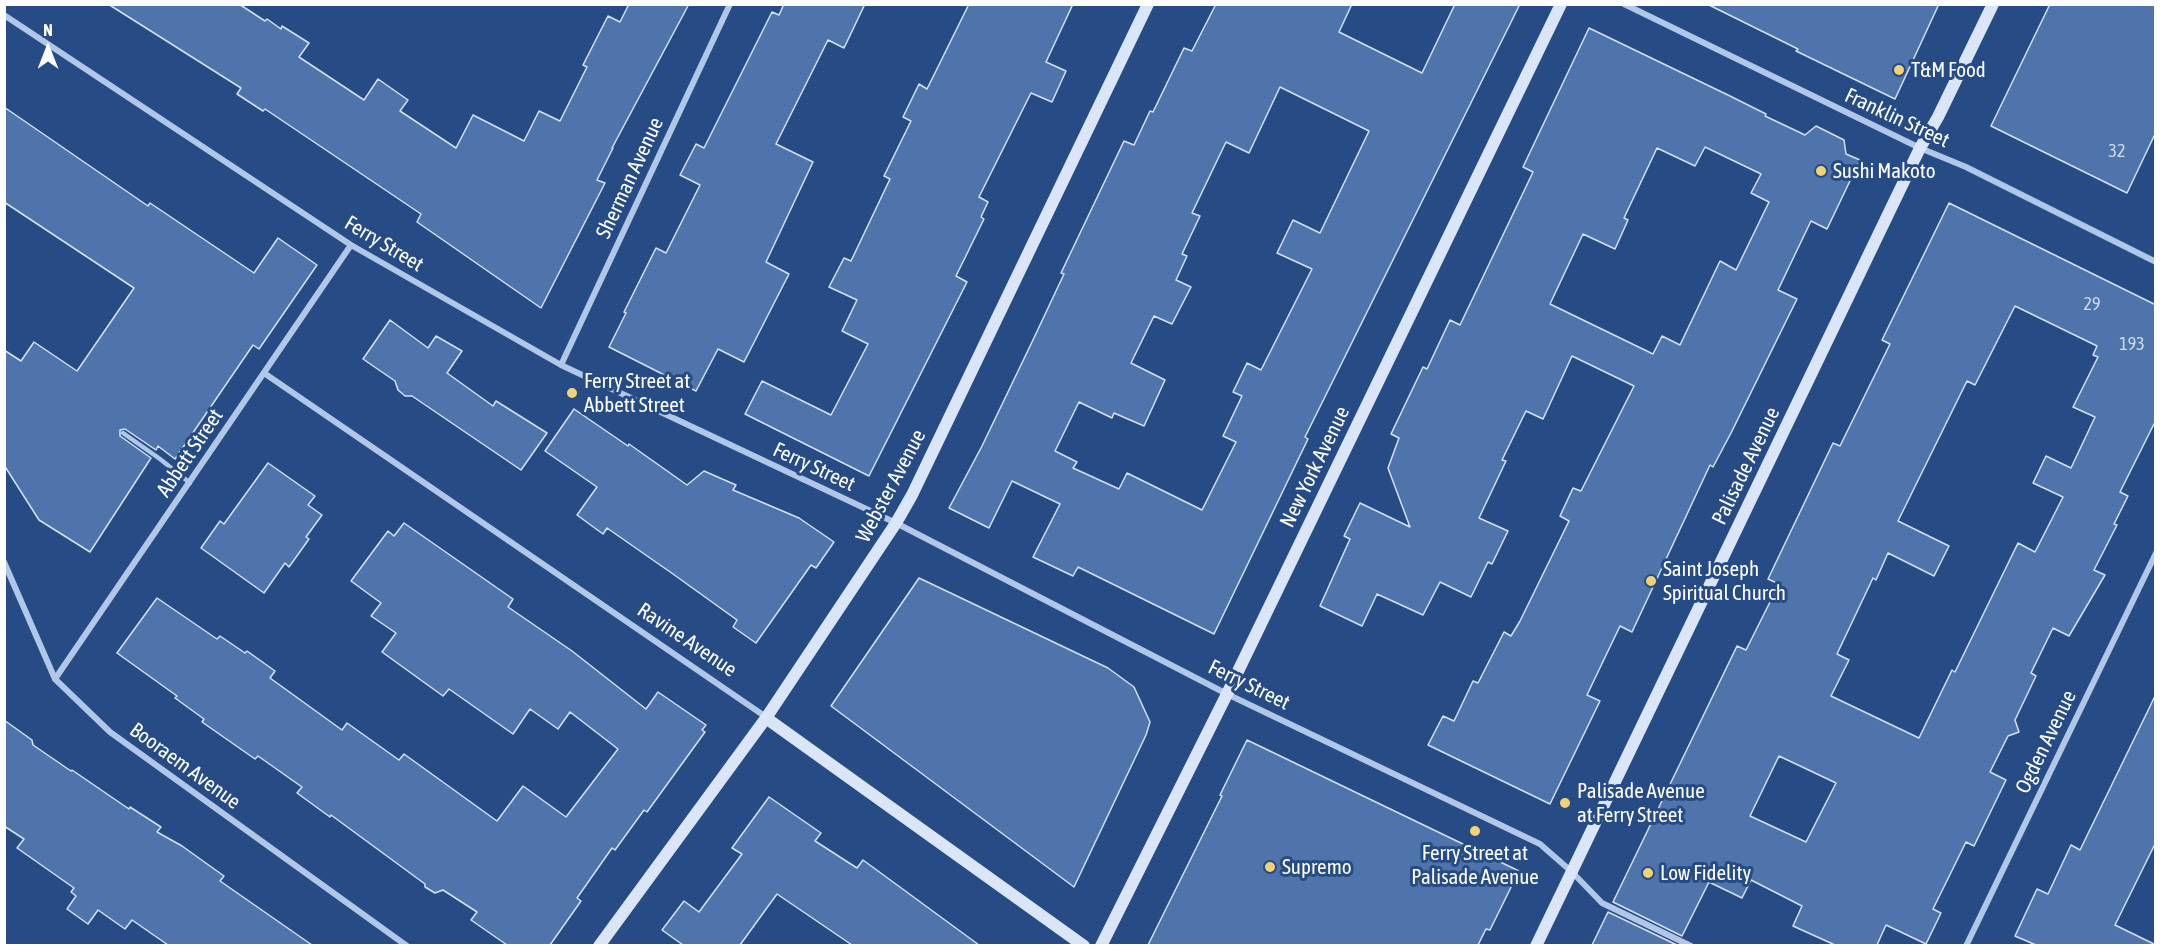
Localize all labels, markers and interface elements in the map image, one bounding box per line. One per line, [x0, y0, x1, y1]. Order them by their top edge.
north arrow [18, 18, 78, 78]
text: N [43, 21, 53, 39]
place label: T&M Food [1911, 57, 1986, 83]
marker: T&M Food [1892, 63, 1906, 77]
street label: Franklin Street [1841, 83, 1953, 153]
street label: Sherman Avenue [591, 113, 669, 243]
house number: 32 [2109, 140, 2125, 162]
place label: Sushi Makoto [1833, 158, 1936, 184]
marker: Sushi Makoto [1814, 164, 1828, 178]
street label: Ferry Street [340, 211, 428, 277]
house number: 29 [2084, 293, 2100, 315]
house number: 193 [2119, 333, 2145, 355]
place label: Ferry Street at Abbett Street [584, 368, 690, 418]
marker: Ferry Street at Abbett Street [565, 386, 579, 400]
street label: New York Avenue [1275, 402, 1355, 532]
street label: Palisade Avenue [1707, 403, 1785, 529]
street label: Abbett Street [151, 404, 229, 502]
street label: Webster Avenue [851, 425, 931, 547]
street label: Ferry Street [769, 437, 859, 497]
place label: Saint Joseph Spiritual Church [1663, 556, 1786, 606]
marker: Saint Joseph Spiritual Church [1644, 574, 1658, 588]
street label: Ravine Avenue [633, 598, 741, 682]
street label: Ferry Street [1204, 654, 1294, 716]
street label: Ogden Avenue [2010, 686, 2082, 798]
street label: Booraem Avenue [125, 717, 245, 815]
place label: Palisade Avenue at Ferry Street [1577, 778, 1705, 828]
marker: Palisade Avenue at Ferry Street [1558, 796, 1572, 810]
marker: Ferry Street at Palisade Avenue [1468, 824, 1482, 838]
place label: Ferry Street at Palisade Avenue [1411, 840, 1539, 890]
place label: Supremo [1282, 854, 1352, 880]
marker: Supremo [1263, 860, 1277, 874]
place label: Low Fidelity [1660, 860, 1751, 886]
marker: Low Fidelity [1641, 866, 1655, 880]

